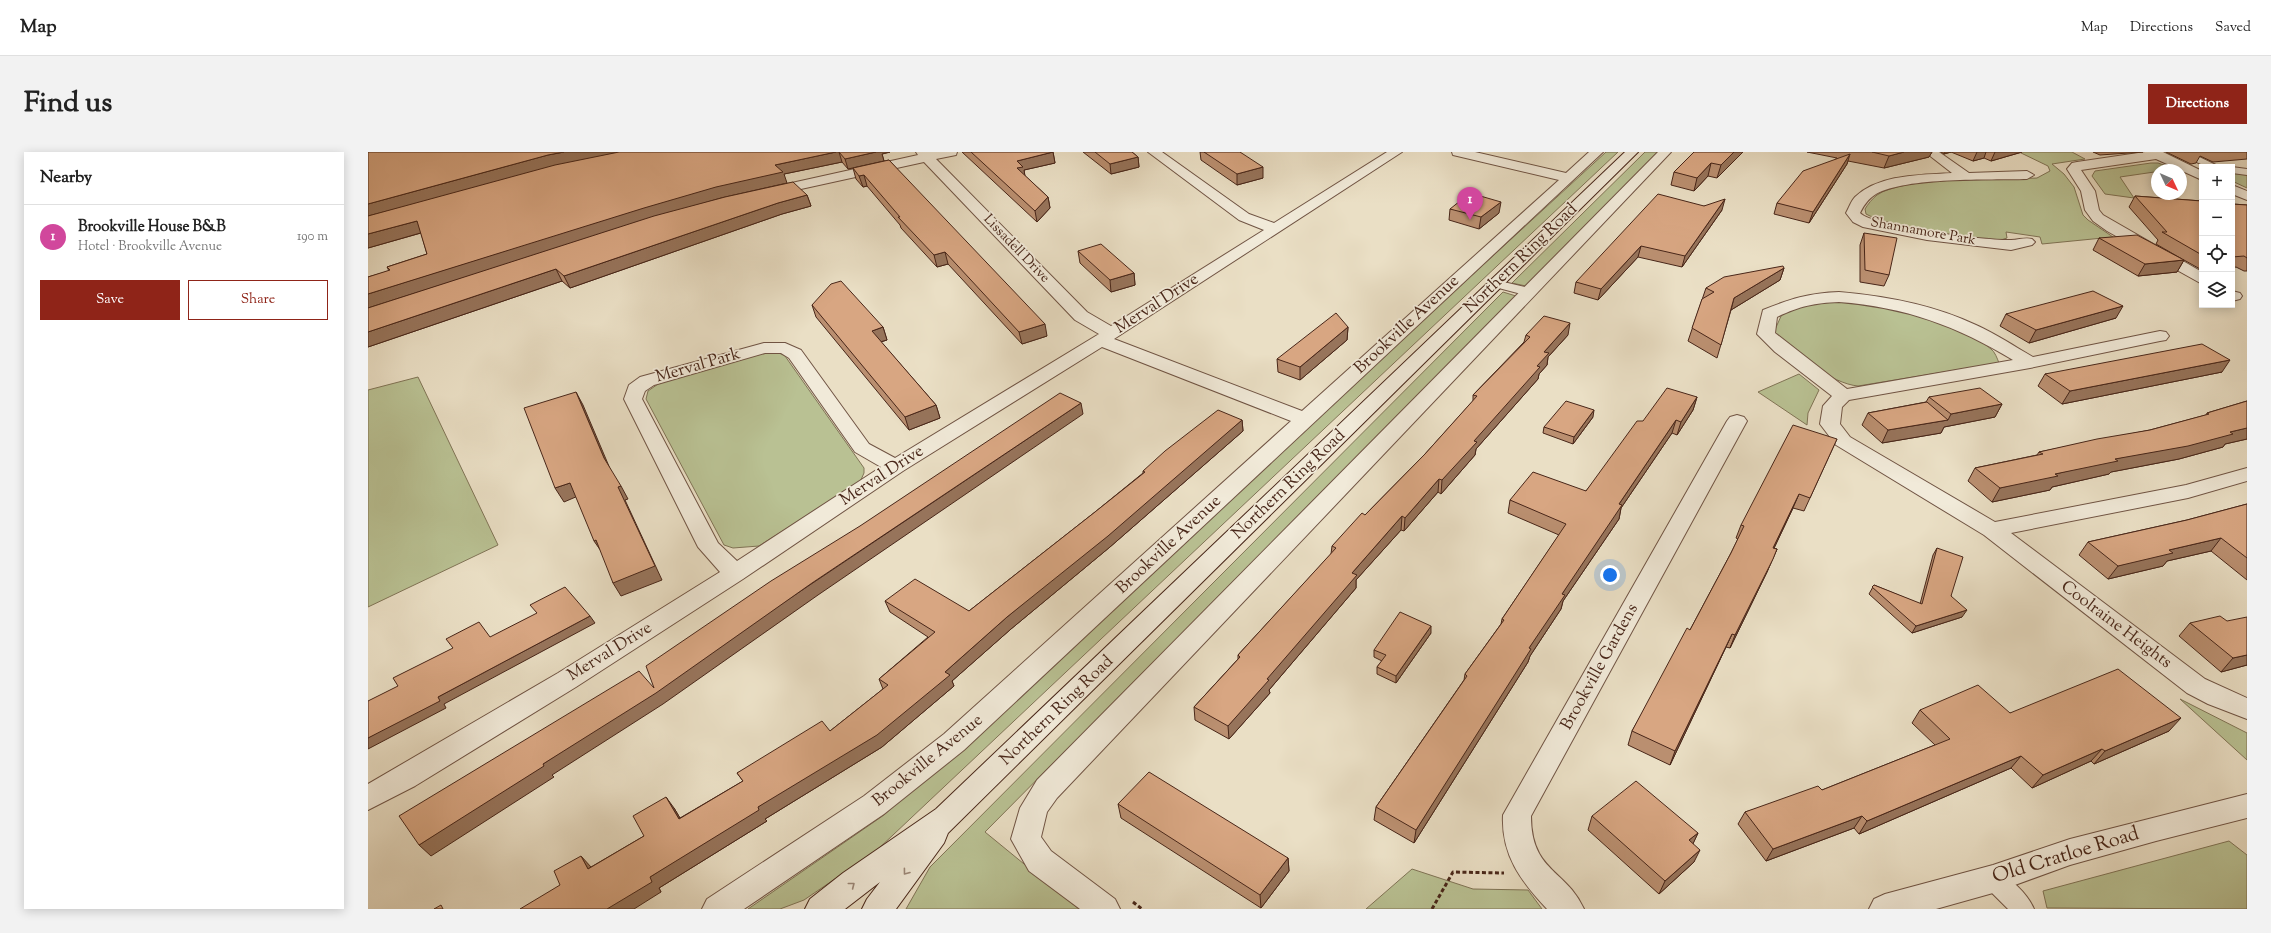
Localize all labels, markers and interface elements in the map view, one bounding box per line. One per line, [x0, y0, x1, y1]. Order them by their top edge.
text: Map [20, 14, 57, 41]
text: Map [2081, 18, 2108, 38]
text: Directions [2130, 18, 2193, 38]
text: Saved [2215, 18, 2251, 38]
text: Find us [24, 84, 112, 124]
button: Directions [2148, 84, 2247, 124]
north arrow [2151, 164, 2187, 200]
map controls [2199, 164, 2235, 308]
button: + [2199, 164, 2235, 200]
text: Nearby [40, 166, 92, 190]
pin: 1 [1457, 187, 1483, 220]
street label: Northern Ring Road [1459, 198, 1583, 320]
button: − [2199, 200, 2235, 236]
street label: Lissadell Drive [978, 210, 1054, 288]
street label: Shannamore Park [1869, 213, 1978, 251]
text: Brookville House B&B [78, 217, 226, 238]
text: 1 [51, 228, 55, 246]
text: 190 m [297, 228, 328, 246]
button: locate [2199, 236, 2235, 272]
text: Hotel · Brookville Avenue [78, 238, 222, 256]
street label: Merval Drive [1110, 268, 1204, 340]
street label: Brookville Avenue [1349, 270, 1465, 380]
button: layers [2199, 272, 2235, 308]
button: Save [40, 280, 180, 320]
button: Share [188, 280, 328, 320]
street label: Merval Park [653, 342, 743, 390]
street label: Northern Ring Road [1227, 424, 1351, 546]
street label: Merval Drive [835, 440, 929, 512]
street label: Brookville Avenue [1111, 490, 1227, 600]
your location [1600, 565, 1620, 585]
street label: Coolraine Heights [2055, 575, 2177, 675]
street label: Brookville Gardens [1555, 599, 1645, 735]
street label: Merval Drive [563, 616, 657, 688]
street label: Northern Ring Road [995, 650, 1119, 772]
street label: Brookville Avenue [868, 709, 988, 813]
street label: Old Cratloe Road [1989, 820, 2143, 892]
one-way arrow [903, 867, 910, 874]
one-way arrow [847, 882, 854, 889]

